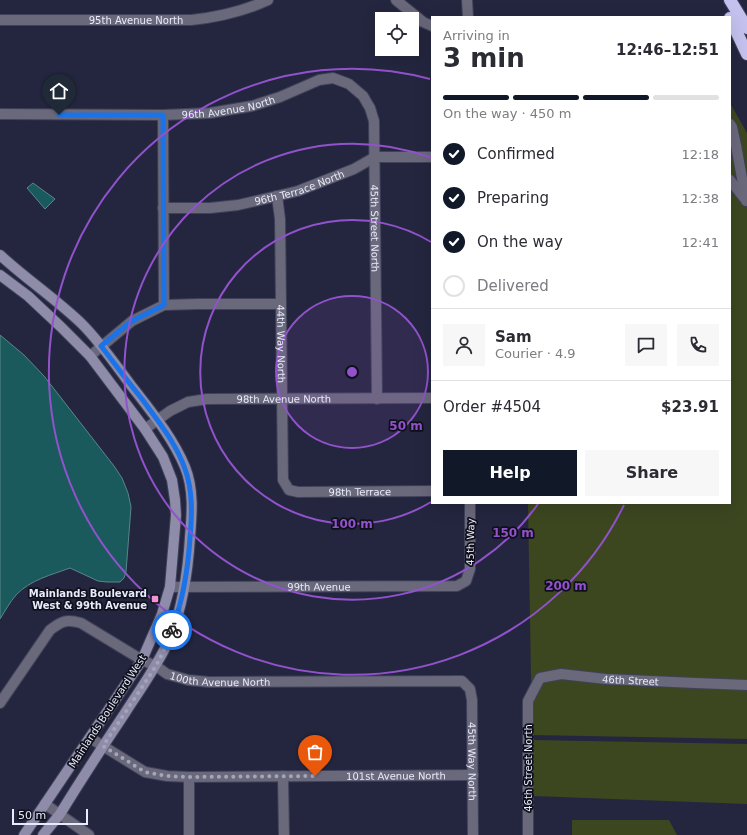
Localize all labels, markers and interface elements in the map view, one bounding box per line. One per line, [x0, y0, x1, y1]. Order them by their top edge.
map controls [375, 12, 419, 56]
button: locate [375, 12, 419, 56]
street label: 95th Avenue North [89, 15, 183, 26]
text: Arriving in [443, 28, 510, 43]
text: 12:46–12:51 [616, 41, 719, 59]
text: 3 min [443, 43, 525, 73]
pin [42, 74, 76, 115]
icon: home [48, 80, 70, 102]
street label: 96th Avenue North [181, 94, 276, 120]
text: On the way · 450 m [443, 106, 571, 121]
icon: check [443, 143, 465, 165]
text: Confirmed [477, 145, 555, 163]
text: 12:18 [682, 147, 719, 162]
street label: 96th Terrace North [253, 168, 346, 207]
street label: 45th Street North [369, 184, 381, 272]
icon: check [443, 187, 465, 209]
text: Preparing [477, 189, 549, 207]
text: 12:38 [682, 191, 719, 206]
icon: check [443, 231, 465, 253]
text: On the way [477, 233, 563, 251]
text: 12:41 [682, 235, 719, 250]
text: Delivered [477, 277, 549, 295]
street label: 44th Way North [275, 304, 287, 383]
button: person [443, 324, 485, 366]
button: chat [625, 324, 667, 366]
button: phone [677, 324, 719, 366]
text: Sam [495, 328, 532, 346]
text: Courier · 4.9 [495, 346, 576, 361]
centre of rings [345, 365, 359, 379]
street label: 98th Avenue North [237, 393, 331, 405]
text: Order #4504 [443, 398, 541, 416]
text: $23.91 [661, 398, 719, 416]
text: 50 m [389, 419, 423, 433]
button: Help [443, 450, 577, 496]
button: Share [585, 450, 719, 496]
street label: 98th Terrace [329, 486, 391, 498]
text: 100 m [331, 517, 373, 531]
street label: 45th Way [465, 518, 476, 566]
text: 150 m [492, 526, 534, 540]
text: 200 m [545, 579, 587, 593]
street label: 99th Avenue [287, 581, 351, 593]
place label: Mainlands Boulevard West & 99th Avenue [29, 588, 147, 611]
marker: Mainlands Boulevard West & 99th Avenue [150, 594, 160, 604]
courier [152, 610, 192, 650]
icon: bike [161, 619, 183, 641]
street label: Mainlands Boulevard West [67, 653, 148, 770]
street label: 100th Avenue North [169, 670, 270, 688]
street label: 46th Street [601, 674, 659, 687]
street label: 45th Way North [466, 722, 478, 801]
street label: 46th Street North [523, 724, 534, 812]
pin [298, 735, 332, 776]
icon: bag [304, 741, 326, 763]
street label: 101st Avenue North [346, 770, 446, 782]
scale bar [12, 807, 88, 826]
text: 50 m [18, 809, 46, 822]

